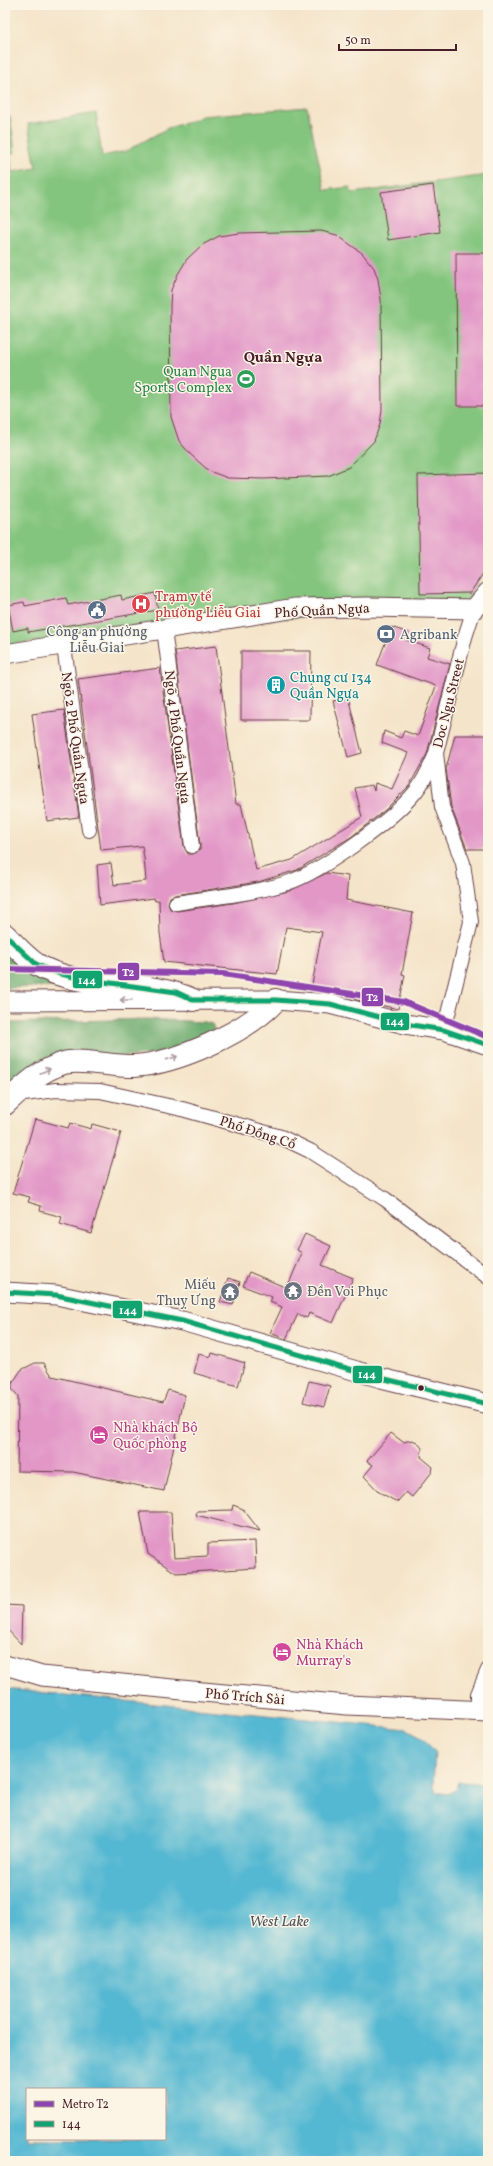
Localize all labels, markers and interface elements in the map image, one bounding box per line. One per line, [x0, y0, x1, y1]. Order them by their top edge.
scale bar [339, 26, 456, 52]
text: 50 m [345, 33, 371, 49]
district label: Quần Ngựa [244, 348, 322, 369]
place label: Quan Ngua Sports Complex [134, 363, 232, 398]
sports icon: Quan Ngua Sports Complex [235, 368, 257, 390]
place label: Trạm y tế phường Liễu Giai [155, 588, 261, 623]
hospital icon: Trạm y tế phường Liễu Giai [130, 593, 152, 615]
public building icon: Công an phường Liễu Giai [86, 599, 108, 621]
street label: Phố Quần Ngựa [274, 600, 370, 623]
place label: Công an phường Liễu Giai [47, 623, 147, 658]
bank icon: Agribank [375, 623, 397, 645]
place label: Agribank [400, 626, 458, 645]
street label: Doc Ngu Street [429, 657, 470, 750]
street label: Ngõ 4 Phố Quần Ngựa [159, 669, 194, 805]
place label: Chung cư 134 Quần Ngựa [290, 669, 372, 704]
street label: Ngõ 2 Phố Quần Ngựa [56, 671, 93, 806]
building icon: Chung cư 134 Quần Ngựa [265, 674, 287, 696]
line badge: T2 [117, 962, 140, 981]
text: T2 [122, 966, 134, 981]
line badge: 144 [72, 970, 103, 989]
text: 144 [78, 974, 96, 989]
line badge: T2 [361, 987, 384, 1007]
text: T2 [366, 991, 378, 1006]
one-way arrow [120, 996, 133, 1004]
line badge: 144 [380, 1012, 410, 1031]
text: 144 [386, 1015, 404, 1030]
one-way arrow [165, 1054, 178, 1061]
one-way arrow [39, 1067, 51, 1074]
street label: Phố Đồng Cổ [217, 1112, 298, 1155]
place label: Miếu Thuỵ Ưng [157, 1276, 216, 1311]
temple icon: Đền Voi Phục [282, 1280, 304, 1302]
temple icon: Miếu Thuỵ Ưng [219, 1281, 241, 1303]
place label: Đền Voi Phục [307, 1283, 388, 1302]
line badge: 144 [112, 1300, 143, 1319]
text: 144 [119, 1304, 137, 1319]
line badge: 144 [352, 1365, 383, 1384]
text: 144 [358, 1368, 376, 1383]
unlabelled marker [416, 1383, 426, 1393]
place label: Nhà khách Bộ Quốc phòng [113, 1419, 198, 1454]
hotel icon: Nhà khách Bộ Quốc phòng [88, 1424, 110, 1446]
place label: Nhà Khách Murray's [296, 1636, 364, 1671]
hotel icon: Nhà Khách Murray's [271, 1641, 293, 1663]
street label: Phố Trích Sài [204, 1685, 286, 1710]
water label: West Lake [249, 1912, 309, 1933]
legend [26, 2088, 166, 2140]
text: Metro T2 [62, 2097, 109, 2113]
text: 144 [62, 2117, 81, 2133]

